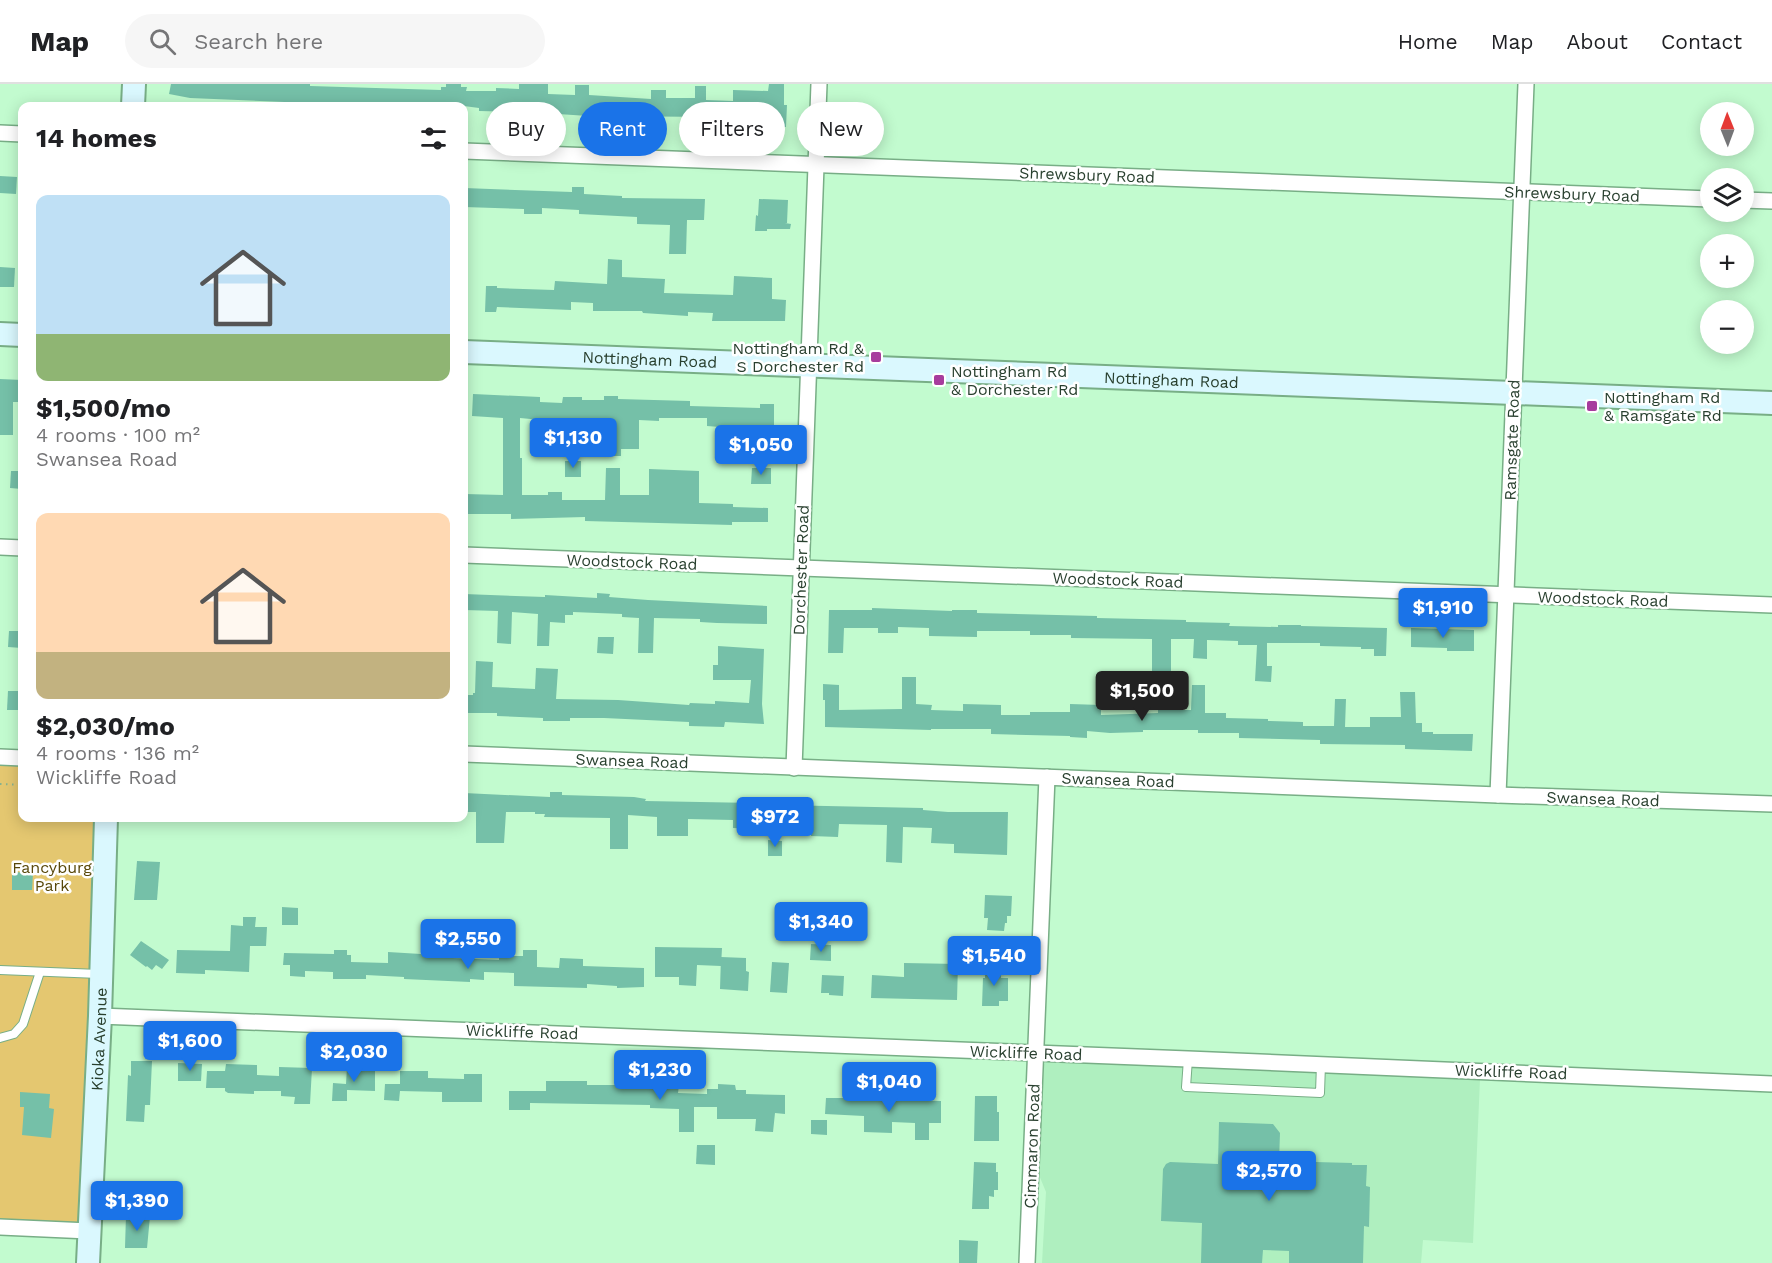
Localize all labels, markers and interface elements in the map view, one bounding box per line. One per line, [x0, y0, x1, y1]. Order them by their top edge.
search box [125, 14, 545, 68]
text: Map [30, 25, 89, 58]
icon: search [146, 25, 179, 58]
text: Search here [194, 29, 323, 54]
text: Home [1398, 29, 1458, 54]
text: Map [1491, 29, 1534, 54]
text: About [1567, 29, 1628, 54]
text: Contact [1661, 29, 1742, 54]
chip: Buy [486, 102, 566, 156]
chip: Rent [578, 102, 667, 156]
chip: Filters [679, 102, 785, 156]
chip: New [797, 102, 884, 156]
north arrow [1700, 102, 1754, 156]
map controls [1700, 102, 1754, 354]
icon: filters [417, 122, 450, 155]
text: 14 homes [36, 123, 157, 153]
street label: Shrewsbury Road [1019, 163, 1155, 187]
button: layers [1700, 168, 1754, 222]
street label: Shrewsbury Road [1504, 182, 1640, 206]
icon: home [189, 234, 297, 342]
button: + [1700, 234, 1754, 288]
button: − [1700, 300, 1754, 354]
place label: Nottingham Rd & S Dorchester Rd [732, 339, 865, 376]
street label: Nottingham Road [582, 347, 718, 371]
marker: Nottingham Rd & S Dorchester Rd [869, 350, 883, 364]
place label: Nottingham Rd & Dorchester Rd [951, 362, 1078, 399]
street label: Nottingham Road [1104, 367, 1239, 392]
marker: Nottingham Rd & Dorchester Rd [932, 373, 946, 387]
street label: Ramsgate Road [1500, 379, 1524, 501]
place label: Nottingham Rd & Ramsgate Rd [1604, 388, 1722, 425]
text: $1,500/mo [36, 393, 171, 423]
marker: Nottingham Rd & Ramsgate Rd [1585, 399, 1599, 413]
pin: $1,130 [524, 418, 622, 469]
text: 4 rooms · 100 m² [36, 423, 200, 447]
text: $1,130 [544, 425, 602, 449]
pin: $1,050 [712, 425, 810, 476]
text: $1,050 [729, 432, 793, 456]
text: Swansea Road [36, 447, 178, 471]
street label: Dorchester Road [789, 504, 813, 636]
street label: Woodstock Road [566, 550, 698, 574]
icon: home [189, 552, 297, 660]
street label: Woodstock Road [1052, 568, 1184, 592]
street label: Woodstock Road [1537, 587, 1669, 611]
pin: $1,910 [1394, 588, 1492, 639]
text: $1,910 [1412, 595, 1474, 619]
pin: $1,500 [1093, 671, 1191, 722]
text: $1,500 [1110, 678, 1174, 702]
text: $2,030/mo [36, 711, 175, 741]
text: 4 rooms · 136 m² [36, 741, 199, 765]
street label: Swansea Road [575, 750, 689, 772]
text: Wickliffe Road [36, 765, 177, 789]
street label: Swansea Road [1061, 769, 1175, 791]
street label: Swansea Road [1546, 788, 1660, 810]
pin: $972 [739, 797, 811, 848]
text: $972 [751, 804, 799, 828]
park label: Fancyburg Park [12, 858, 92, 895]
pin: $1,340 [772, 902, 870, 953]
text: $1,340 [789, 909, 853, 933]
pin: $2,550 [419, 919, 517, 970]
text: $2,550 [435, 926, 501, 950]
pin: $1,540 [945, 936, 1043, 987]
text: $1,540 [962, 943, 1026, 967]
street label: Kioka Avenue [87, 987, 110, 1091]
pin: $1,600 [141, 1021, 239, 1072]
street label: Wickliffe Road [465, 1021, 579, 1043]
text: $1,600 [157, 1028, 223, 1052]
pin: $2,030 [305, 1032, 403, 1083]
text: $2,030 [320, 1039, 388, 1063]
street label: Wickliffe Road [969, 1042, 1083, 1064]
pin: $1,230 [611, 1050, 709, 1101]
text: $1,230 [628, 1057, 692, 1081]
street label: Wickliffe Road [1454, 1061, 1568, 1083]
pin: $1,040 [840, 1062, 938, 1113]
text: $1,040 [856, 1069, 922, 1093]
street label: Cimmaron Road [1020, 1083, 1044, 1209]
pin: $2,570 [1220, 1151, 1318, 1202]
text: $2,570 [1236, 1158, 1302, 1182]
pin: $1,390 [88, 1181, 186, 1232]
text: $1,390 [105, 1188, 169, 1212]

